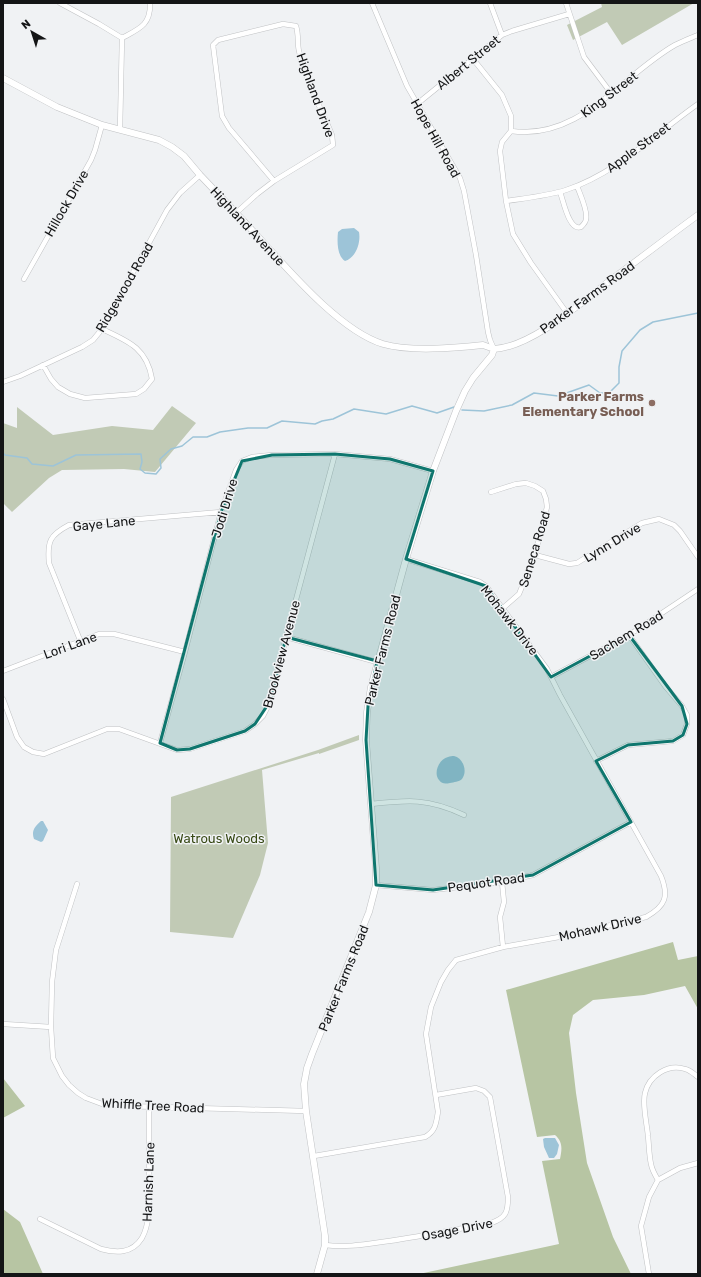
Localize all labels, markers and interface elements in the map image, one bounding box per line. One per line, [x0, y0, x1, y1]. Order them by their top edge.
north arrow [12, 12, 52, 52]
text: N [19, 17, 33, 32]
street label: Albert Street [433, 32, 503, 93]
street label: Highland Drive [292, 51, 338, 140]
street label: King Street [578, 68, 641, 121]
street label: Hope Hill Road [408, 96, 463, 180]
street label: Apple Street [603, 119, 673, 176]
street label: Hillock Drive [41, 167, 92, 239]
street label: Highland Avenue [206, 184, 288, 270]
street label: Ridgewood Road [93, 240, 157, 335]
street label: Parker Farms Road [537, 258, 638, 337]
place label: Parker Farms Elementary School [522, 389, 644, 419]
marker: Parker Farms Elementary School [647, 398, 657, 408]
street label: Jodi Drive [208, 477, 241, 540]
street label: Seneca Road [516, 509, 553, 589]
street label: Gaye Lane [72, 513, 136, 534]
street label: Lynn Drive [581, 520, 643, 565]
street label: Mohawk Drive [478, 582, 541, 658]
street label: Parker Farms Road [361, 593, 403, 707]
street label: Brookview Avenue [260, 599, 303, 710]
street label: Sachem Road [587, 608, 666, 663]
street label: Lori Lane [41, 629, 99, 662]
park label: Watrous Woods [173, 831, 265, 846]
street label: Pequot Road [447, 870, 526, 895]
street label: Mohawk Drive [557, 911, 643, 944]
street label: Parker Farms Road [315, 923, 372, 1034]
street label: Whiffle Tree Road [101, 1095, 205, 1116]
street label: Harnish Lane [140, 1142, 157, 1222]
street label: Osage Drive [420, 1215, 494, 1245]

